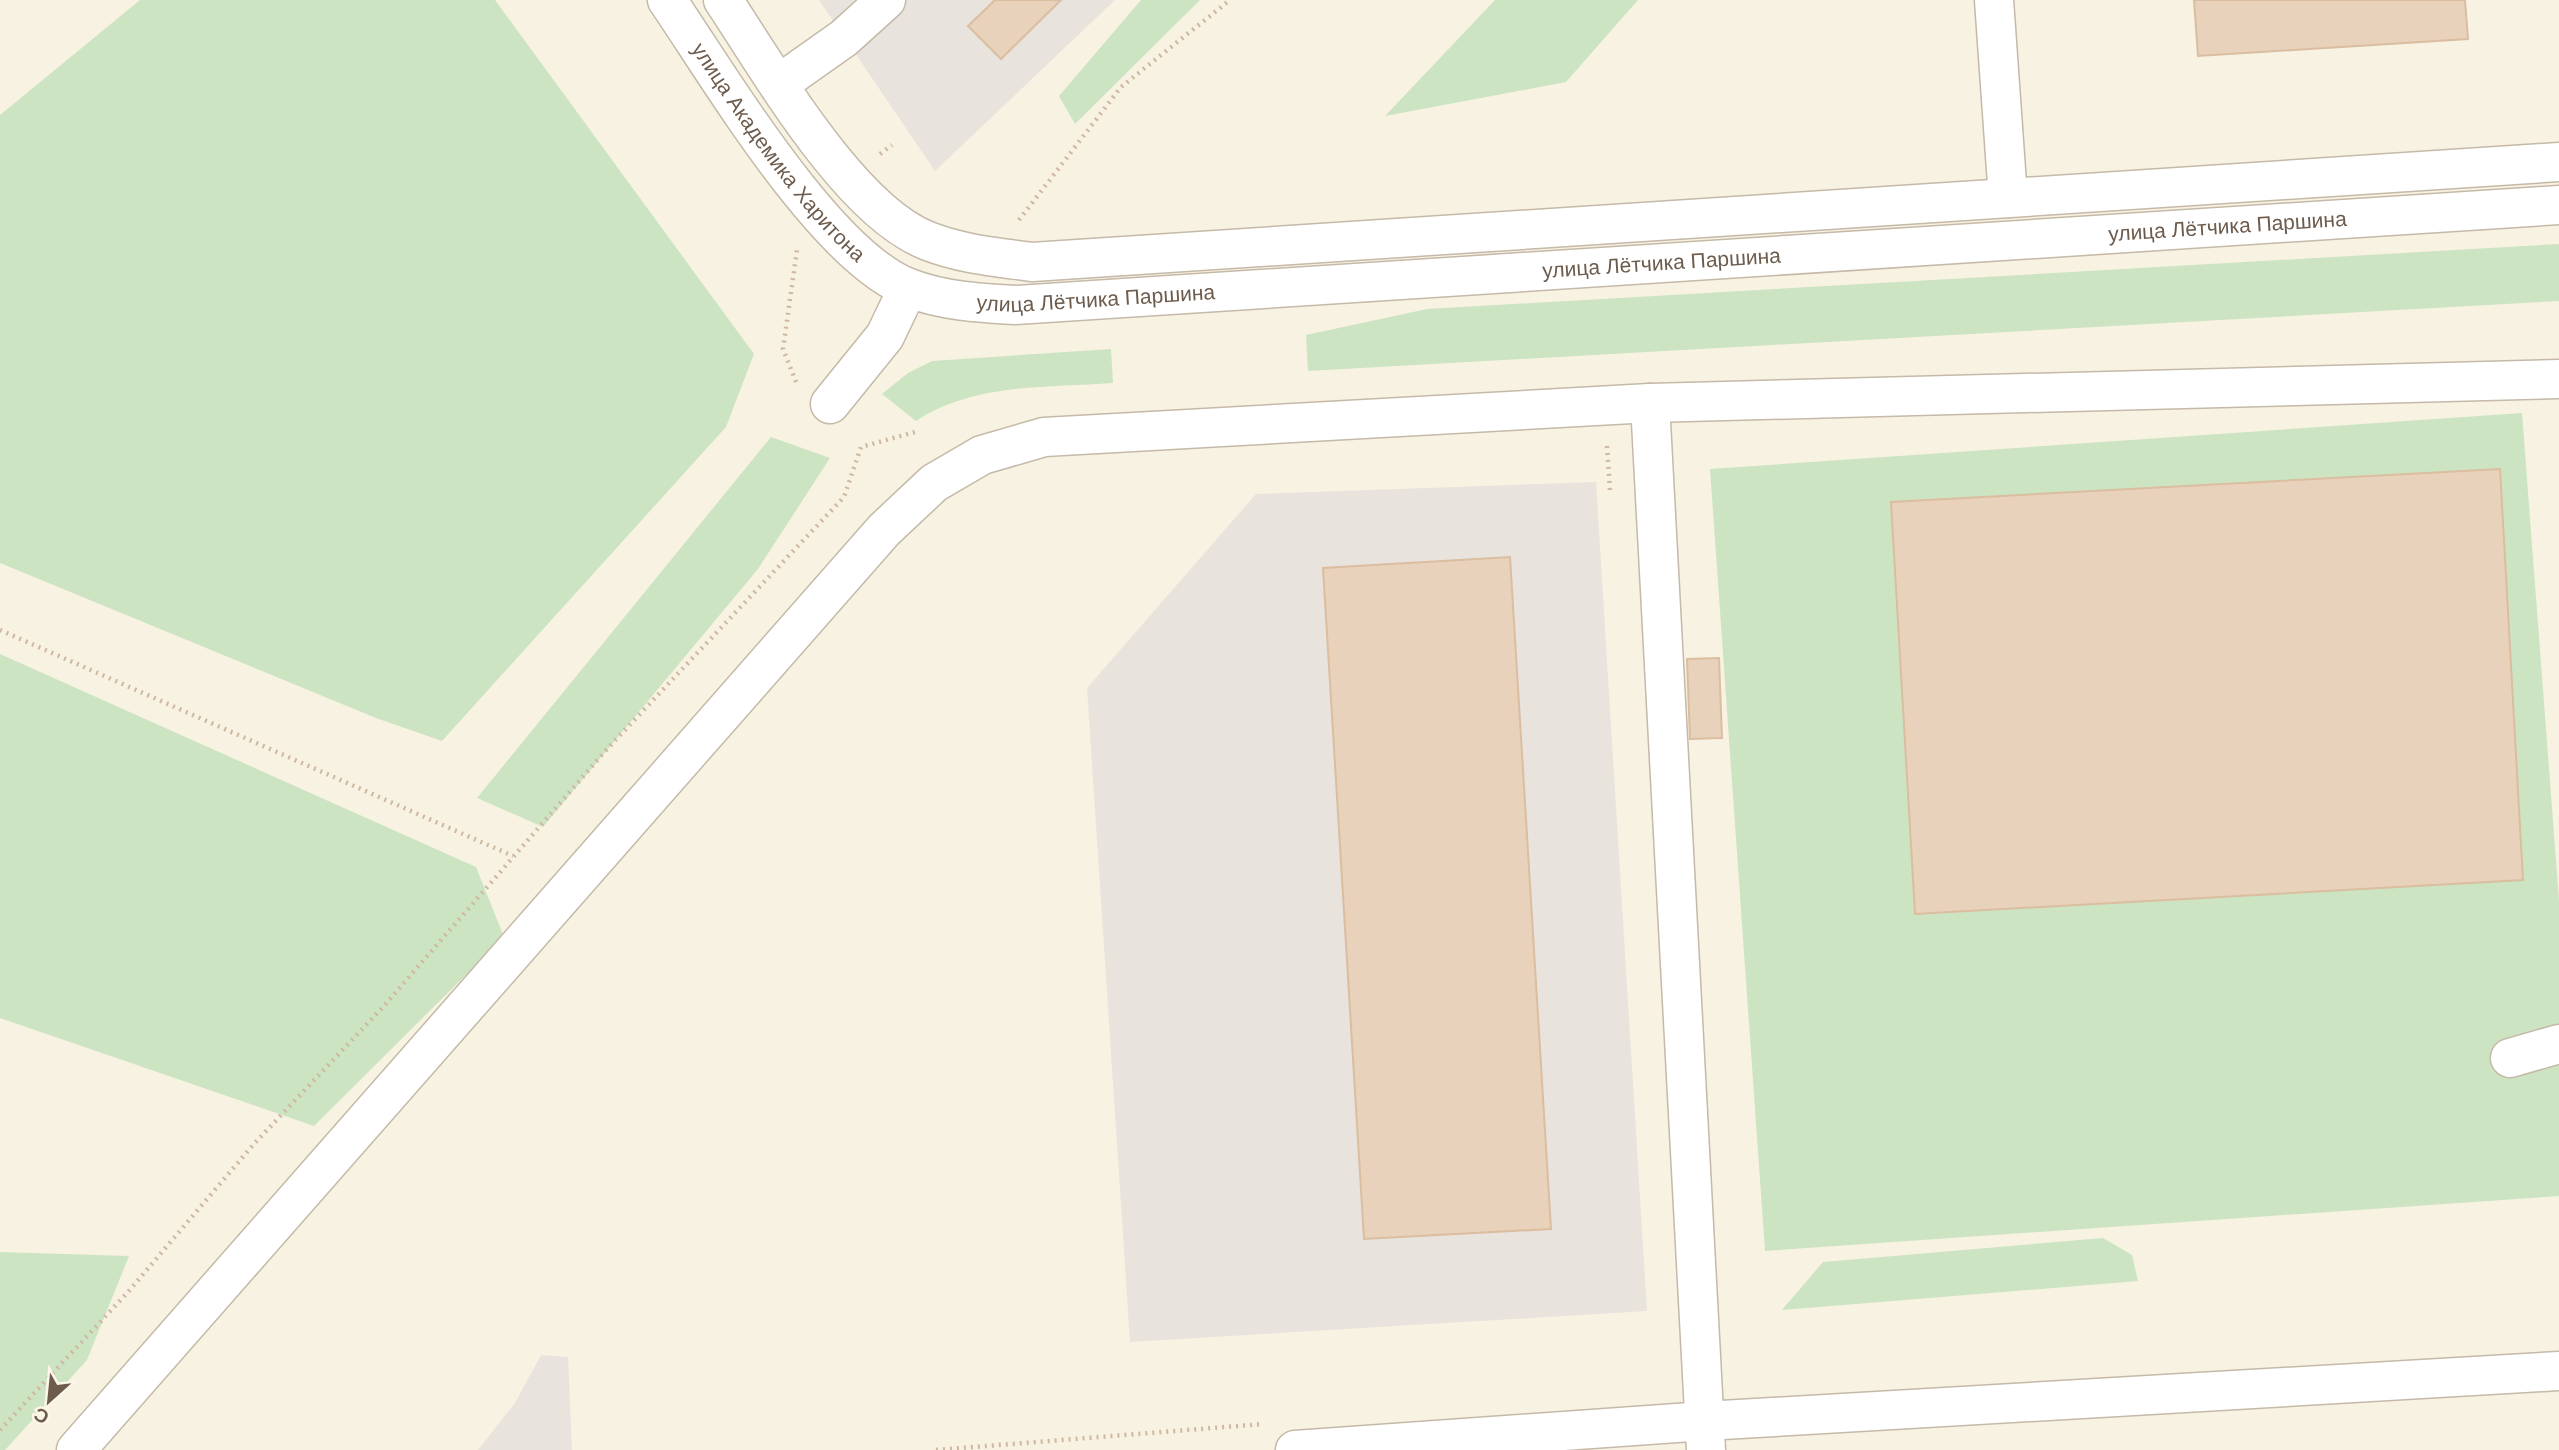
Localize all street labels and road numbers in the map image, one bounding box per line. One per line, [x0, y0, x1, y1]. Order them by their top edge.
street label: улица Академика Харитона [688, 38, 870, 266]
street label: улица Лётчика Паршина [2107, 207, 2348, 245]
street label: улица Лётчика Паршина [1542, 243, 1782, 282]
street label: улица Лётчика Паршина [976, 280, 1216, 316]

